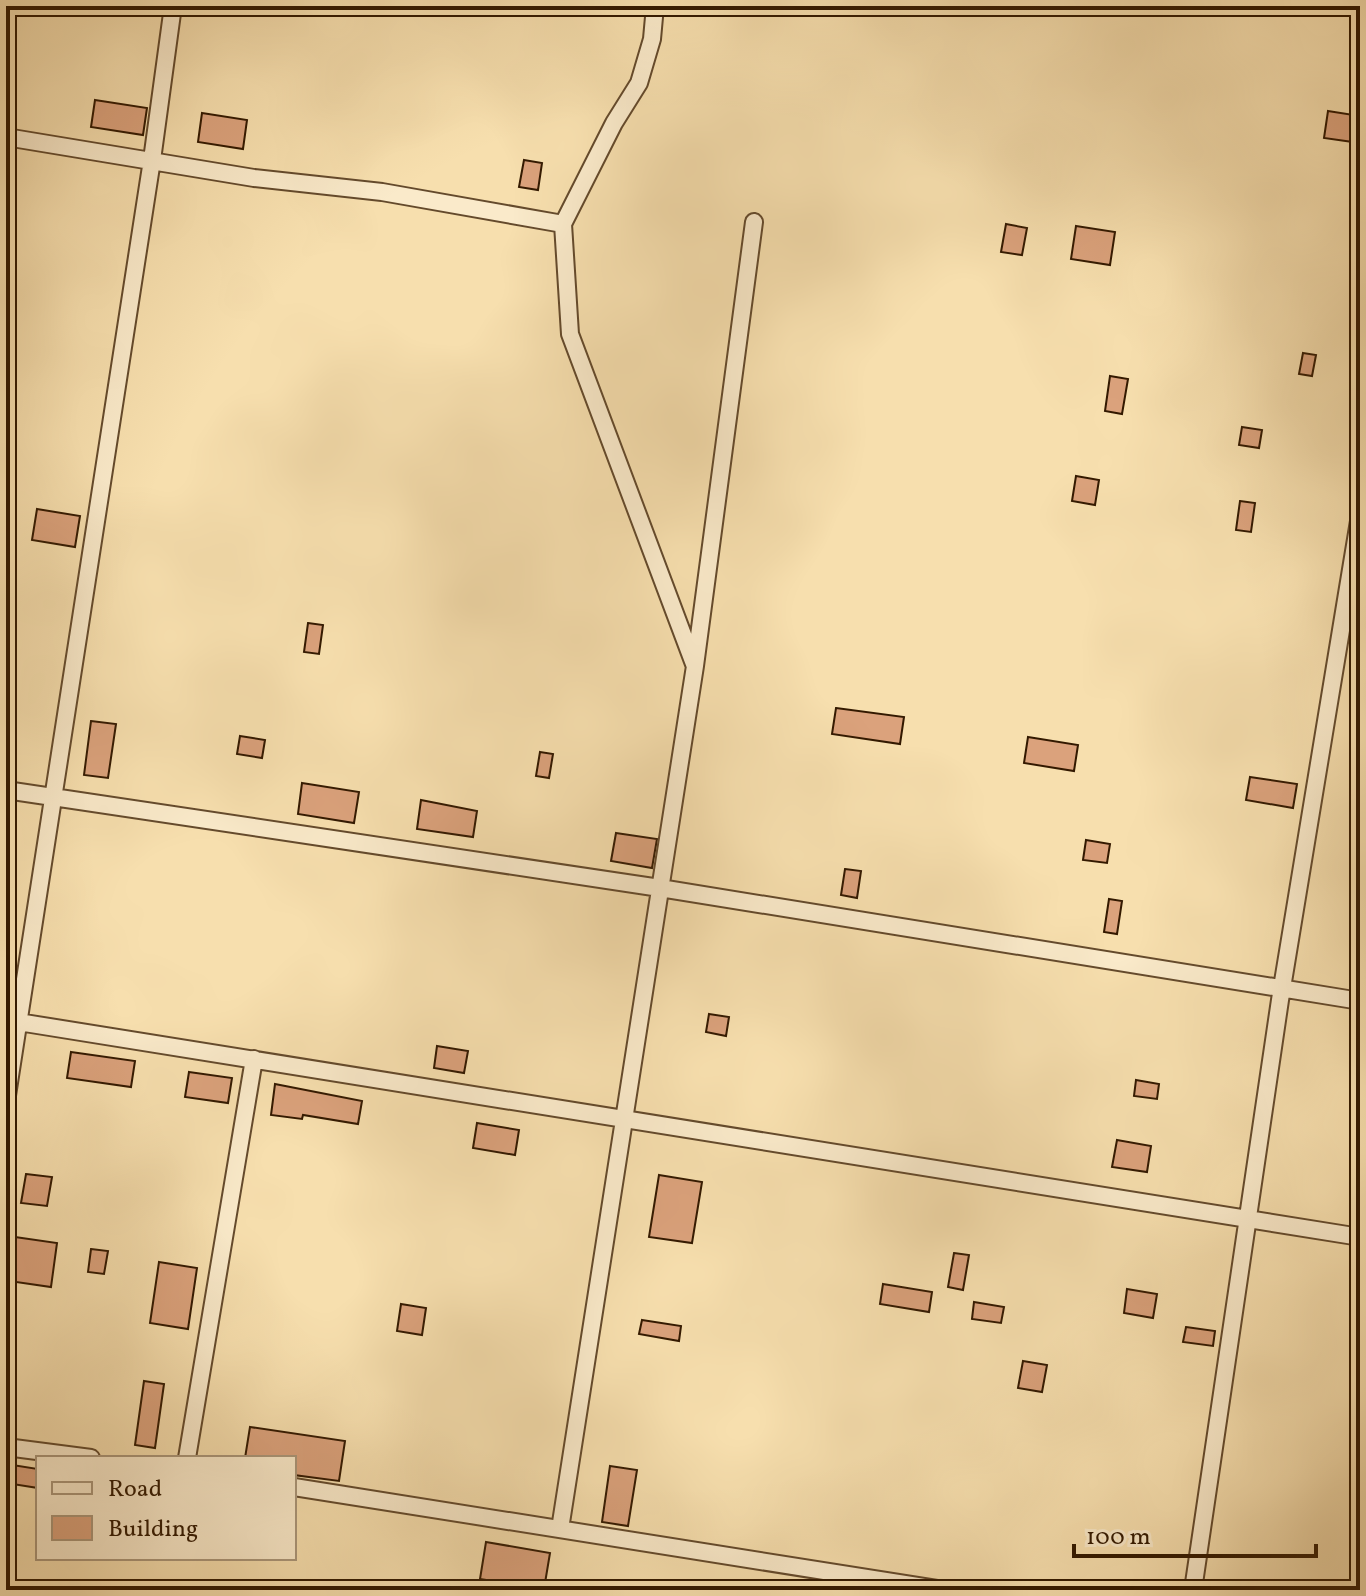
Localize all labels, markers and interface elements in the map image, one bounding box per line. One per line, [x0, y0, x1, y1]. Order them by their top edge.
legend [36, 1456, 296, 1560]
text: Road [108, 1473, 162, 1507]
scale bar [1074, 1508, 1316, 1558]
text: Building [108, 1513, 198, 1547]
text: 100 m [1086, 1521, 1151, 1555]

